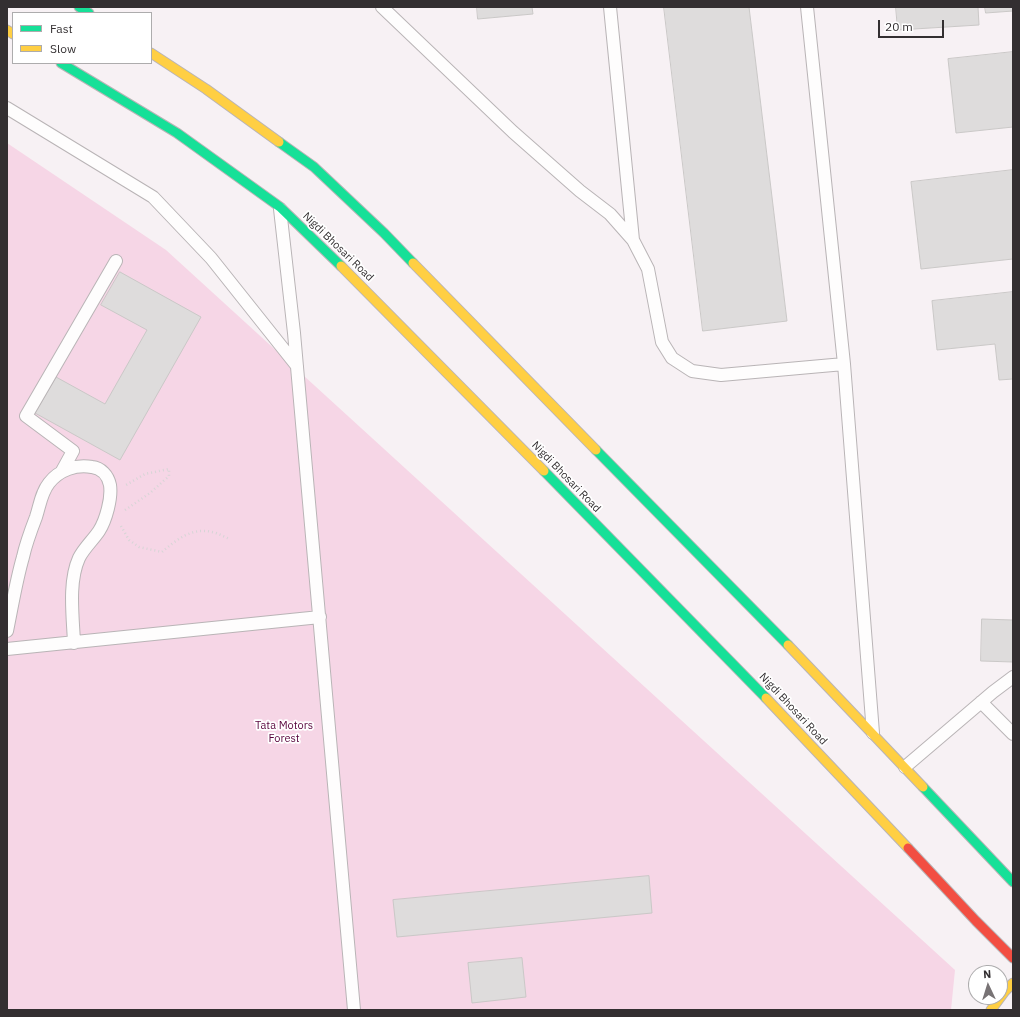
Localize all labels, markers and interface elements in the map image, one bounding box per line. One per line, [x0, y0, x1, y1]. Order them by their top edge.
legend [12, 12, 152, 64]
scale bar [880, 12, 946, 38]
text: 20 m [885, 19, 913, 34]
text: Fast [50, 21, 73, 36]
text: Slow [50, 41, 76, 56]
street label: Nigdi Bhosari Road [300, 210, 376, 284]
street label: Nigdi Bhosari Road [529, 439, 603, 515]
street label: Nigdi Bhosari Road [756, 670, 830, 748]
park label: Tata Motors Forest [255, 719, 313, 745]
north arrow [968, 965, 1008, 1005]
text: N [983, 967, 992, 981]

